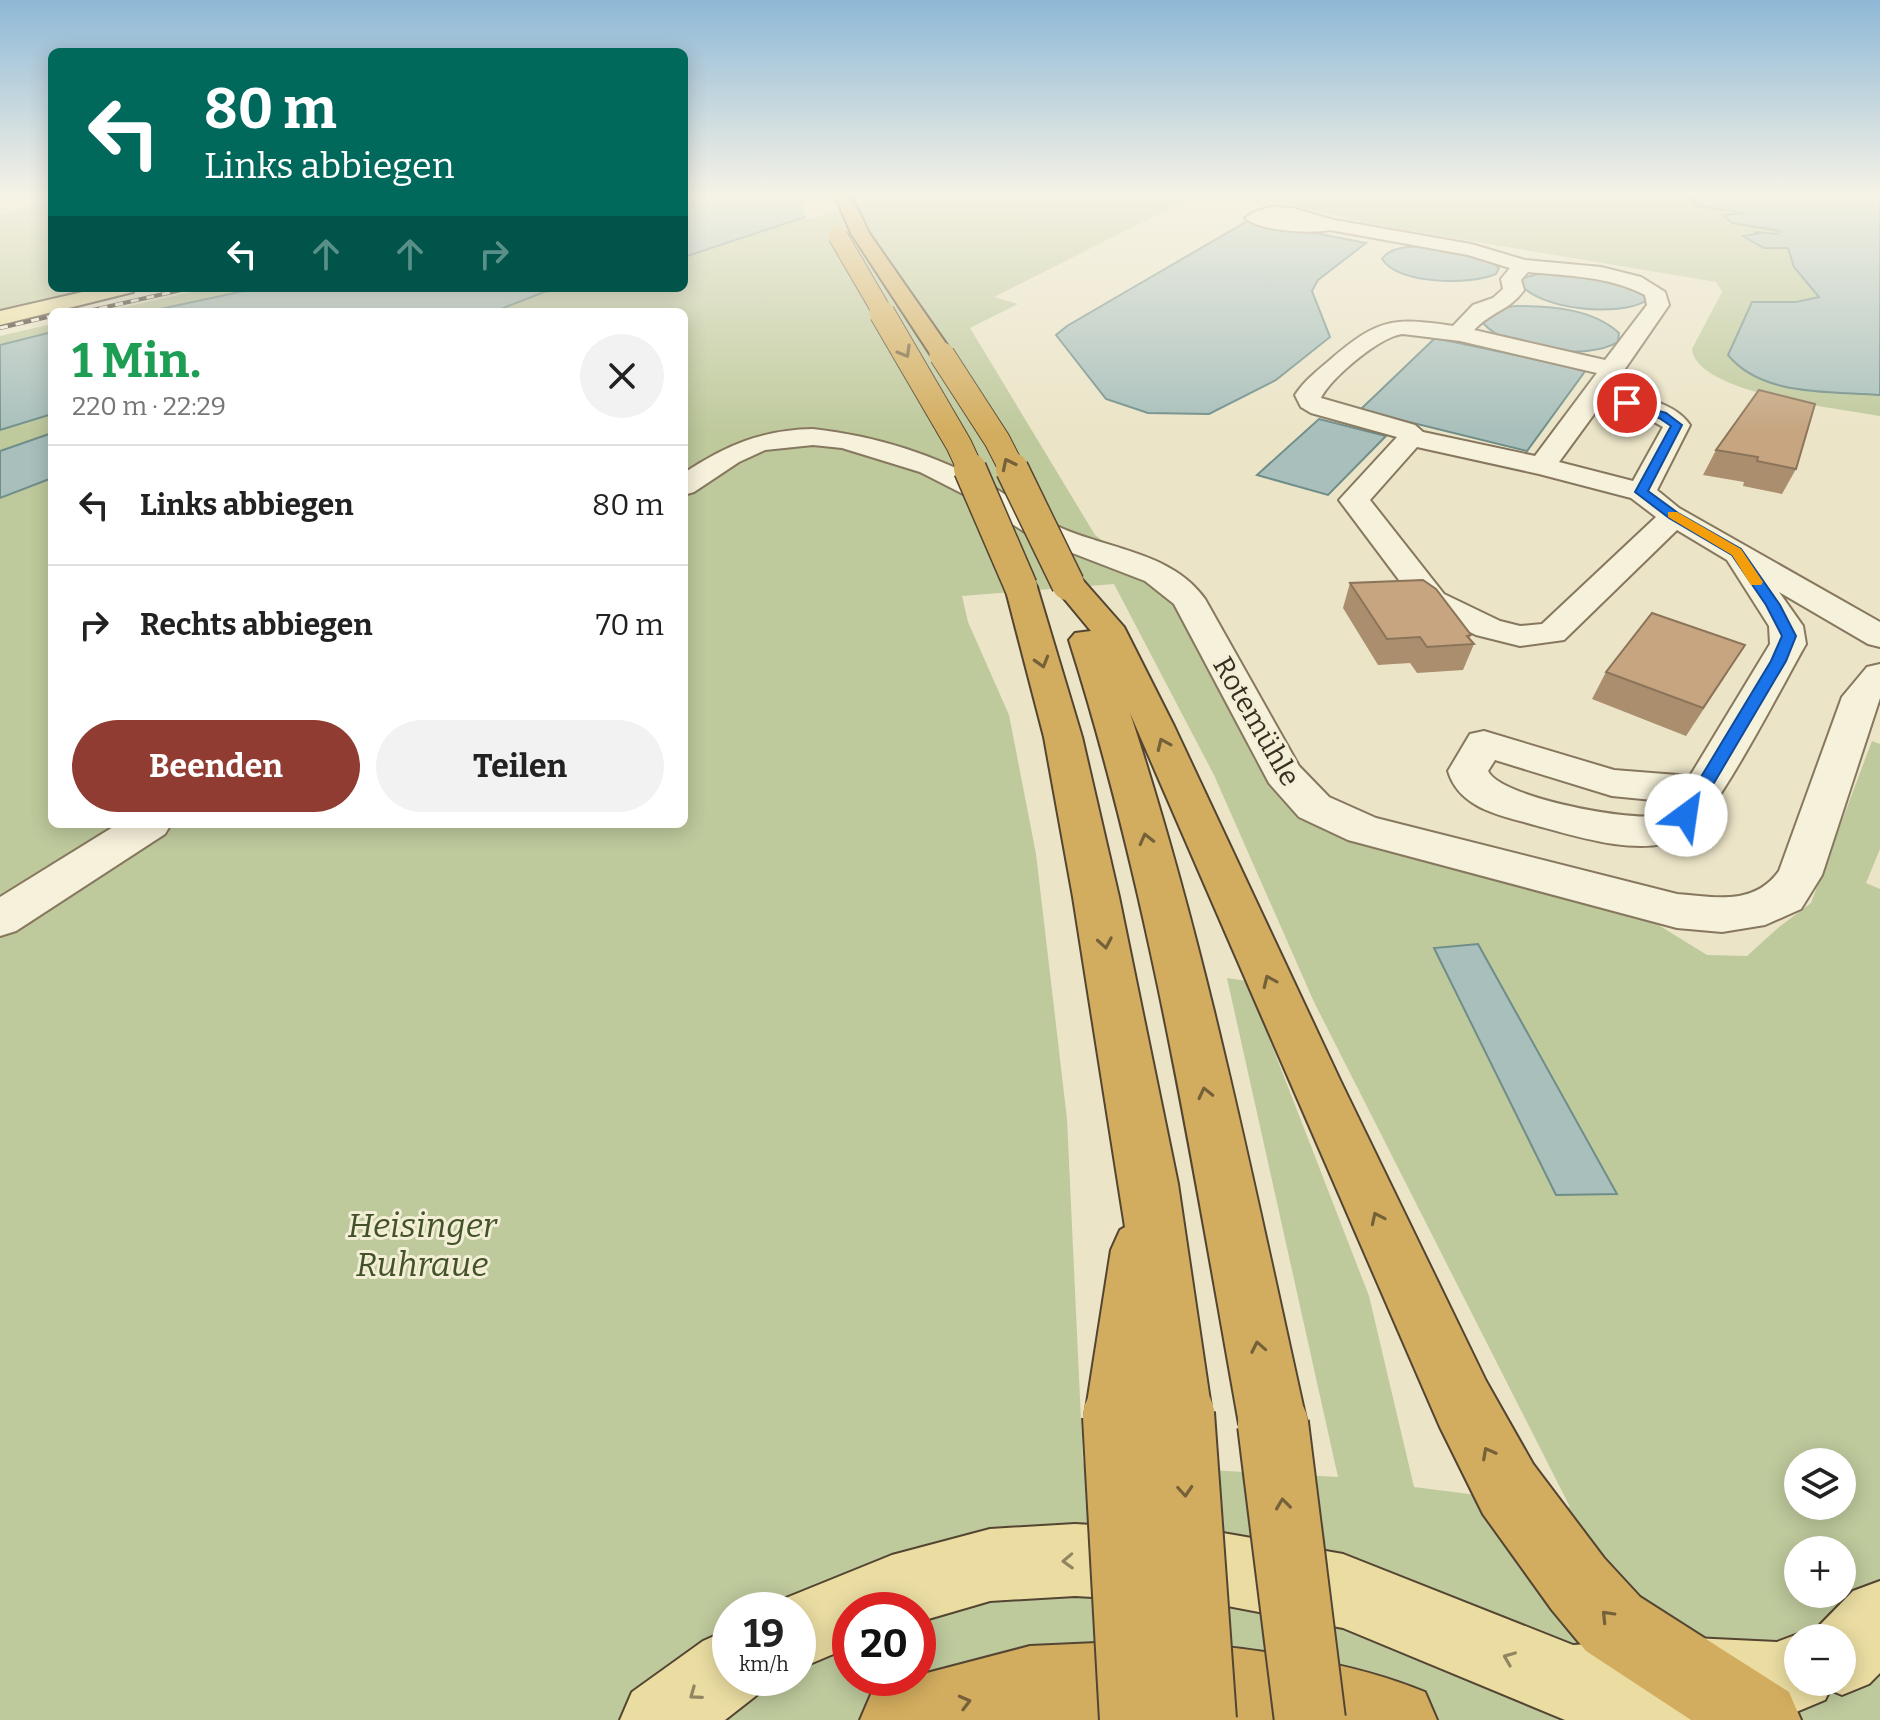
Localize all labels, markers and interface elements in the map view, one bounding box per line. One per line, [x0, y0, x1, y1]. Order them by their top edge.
text: 80 m [204, 76, 337, 143]
icon: left [72, 80, 176, 184]
text: Links abbiegen [204, 144, 455, 188]
icon: left [220, 232, 264, 276]
icon: ahead [304, 232, 348, 276]
icon: ahead [388, 232, 432, 276]
icon: right [472, 232, 516, 276]
text: 1 Min. [72, 332, 201, 390]
button: close [580, 334, 664, 418]
one-way arrow [895, 343, 911, 358]
pin [1593, 369, 1661, 437]
icon: arrive [1605, 381, 1649, 425]
text: 220 m · 22:29 [72, 391, 226, 422]
one-way arrow [1002, 457, 1018, 472]
icon: left [72, 483, 116, 527]
text: Links abbiegen [140, 487, 353, 523]
text: 80 m [592, 487, 664, 523]
icon: right [72, 603, 116, 647]
text: Rechts abbiegen [140, 607, 373, 643]
text: 70 m [596, 607, 664, 643]
street label: Rotemühle [1206, 651, 1307, 792]
one-way arrow [1033, 655, 1049, 669]
button: Beenden [72, 720, 360, 812]
button: Teilen [376, 720, 664, 812]
one-way arrow [1157, 738, 1173, 752]
position arrow [1644, 773, 1728, 857]
one-way arrow [1138, 833, 1155, 847]
one-way arrow [1095, 937, 1112, 950]
one-way arrow [1263, 975, 1279, 990]
one-way arrow [1197, 1086, 1214, 1100]
park label: Heisinger Ruhraue [347, 1205, 498, 1285]
one-way arrow [1371, 1212, 1387, 1226]
one-way arrow [1250, 1340, 1267, 1354]
one-way arrow [1482, 1447, 1498, 1462]
map controls [1784, 1448, 1856, 1696]
button: layers [1784, 1448, 1856, 1520]
one-way arrow [1176, 1485, 1193, 1498]
one-way arrow [1275, 1497, 1292, 1511]
button: + [1784, 1536, 1856, 1608]
one-way arrow [1061, 1553, 1074, 1570]
speed limit sign: 20 [832, 1592, 936, 1696]
text: 19 [744, 1610, 784, 1658]
one-way arrow [1602, 1611, 1616, 1625]
button: − [1784, 1624, 1856, 1696]
text: km/h [739, 1652, 789, 1676]
one-way arrow [1503, 1652, 1517, 1668]
one-way arrow [689, 1685, 704, 1699]
one-way arrow [958, 1695, 972, 1712]

